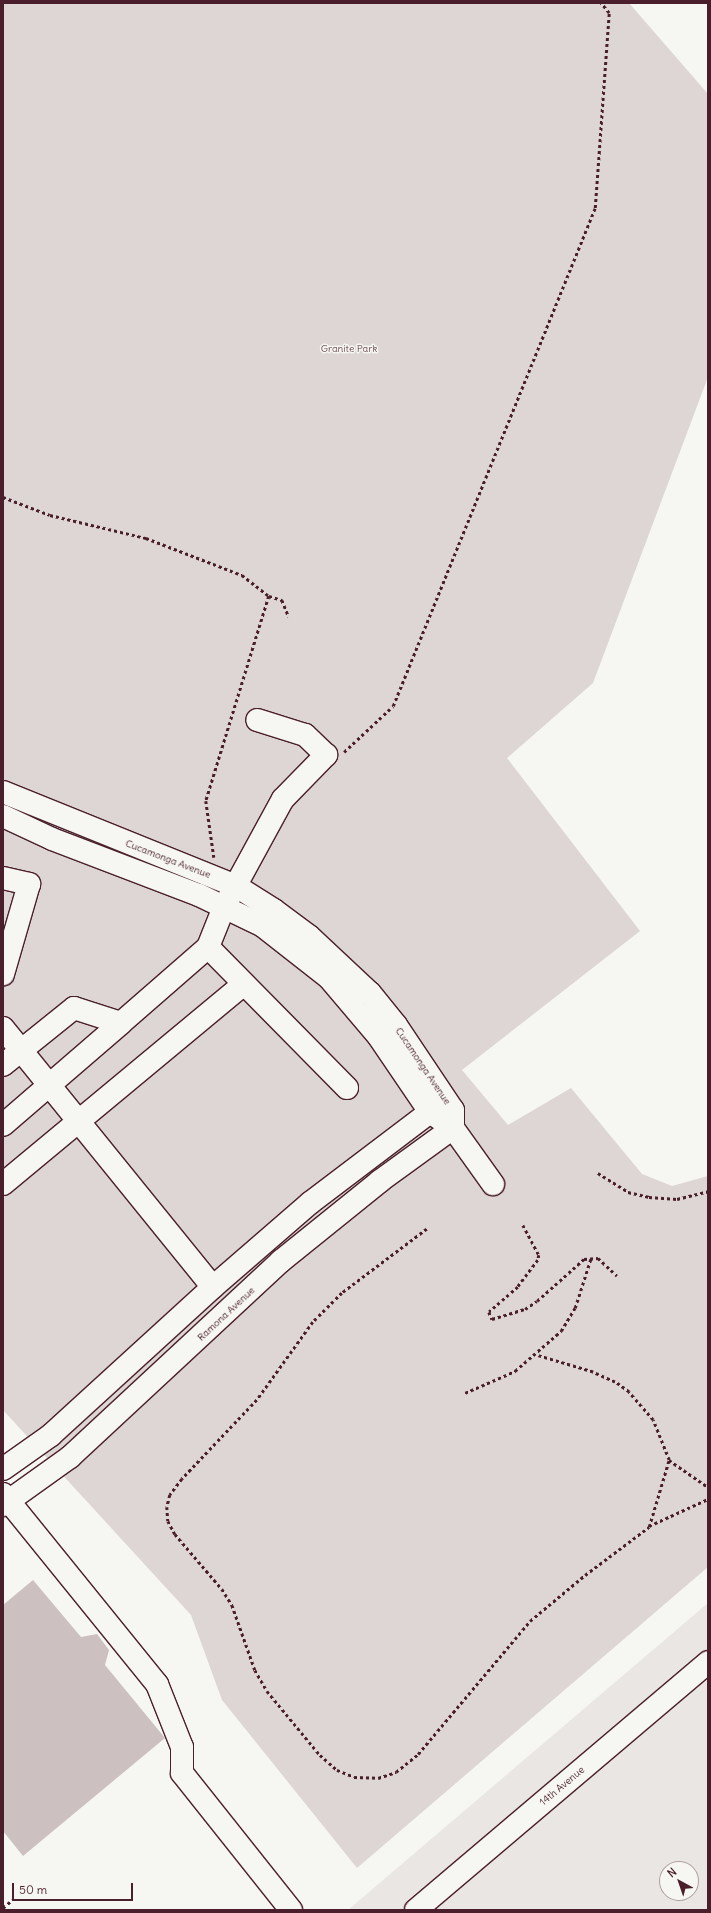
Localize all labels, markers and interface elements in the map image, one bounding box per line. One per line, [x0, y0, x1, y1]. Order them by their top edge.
park label: Granite Park [321, 343, 377, 355]
street label: Cucamonga Avenue [124, 837, 212, 881]
street label: Cucamonga Avenue [393, 1025, 453, 1107]
street label: Ramona Avenue [195, 1284, 257, 1344]
street label: 14th Avenue [537, 1764, 587, 1808]
north arrow [659, 1861, 699, 1901]
text: N [665, 1865, 679, 1880]
scale bar [14, 1875, 135, 1901]
text: 50 m [19, 1882, 47, 1897]

